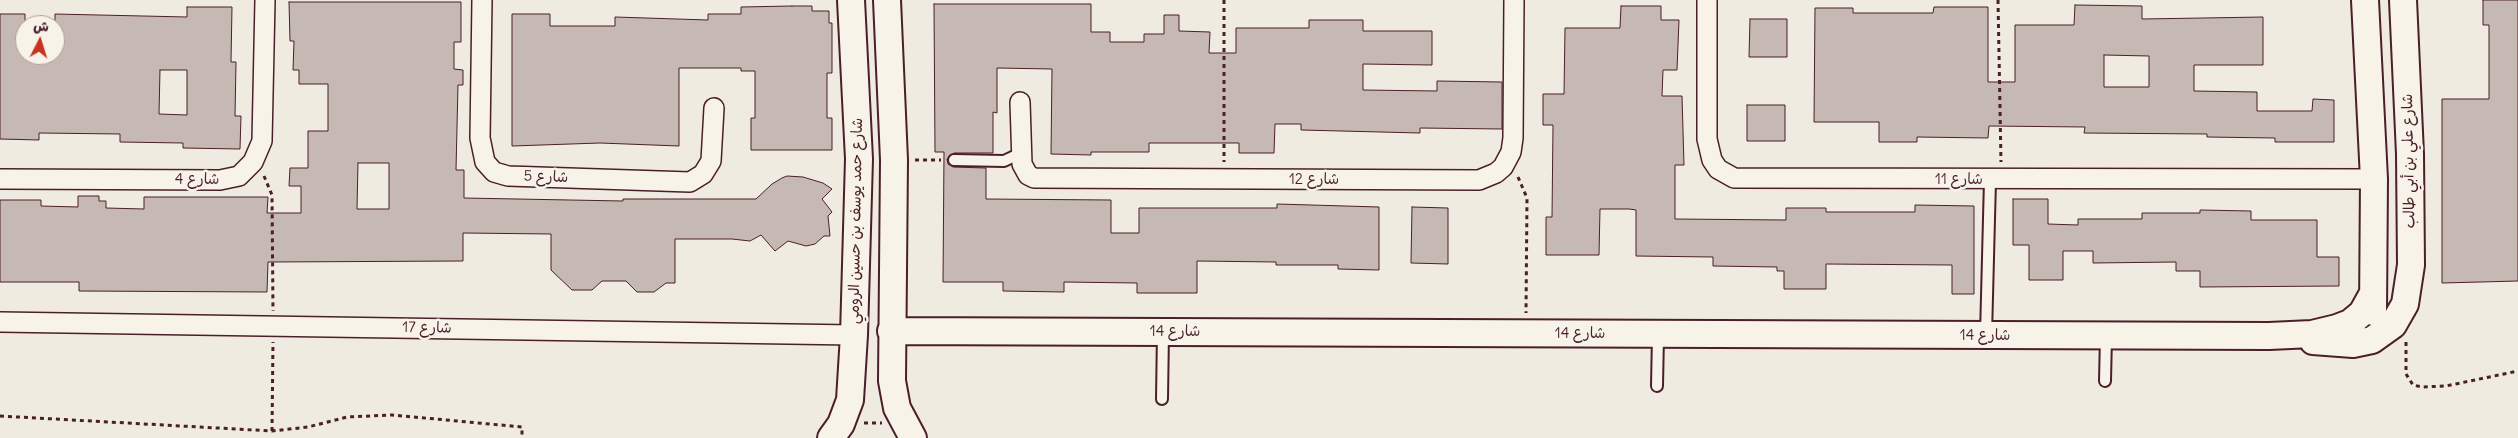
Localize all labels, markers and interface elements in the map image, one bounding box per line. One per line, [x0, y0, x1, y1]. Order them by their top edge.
north arrow [15, 15, 65, 65]
text: ش [33, 16, 50, 36]
street label: شارع علي بن أبي طالب [2399, 93, 2419, 229]
street label: شارع حمد يوسف بن حسين الرومي [845, 118, 867, 324]
street label: شارع 5 [523, 167, 569, 187]
street label: شارع 4 [175, 171, 219, 189]
street label: شارع 12 [1289, 171, 1339, 189]
street label: شارع 11 [1935, 171, 1983, 189]
street label: شارع 17 [402, 319, 452, 337]
street label: شارع 14 [1150, 323, 1200, 341]
street label: شارع 14 [1555, 325, 1605, 343]
street label: شارع 14 [1960, 327, 2010, 345]

